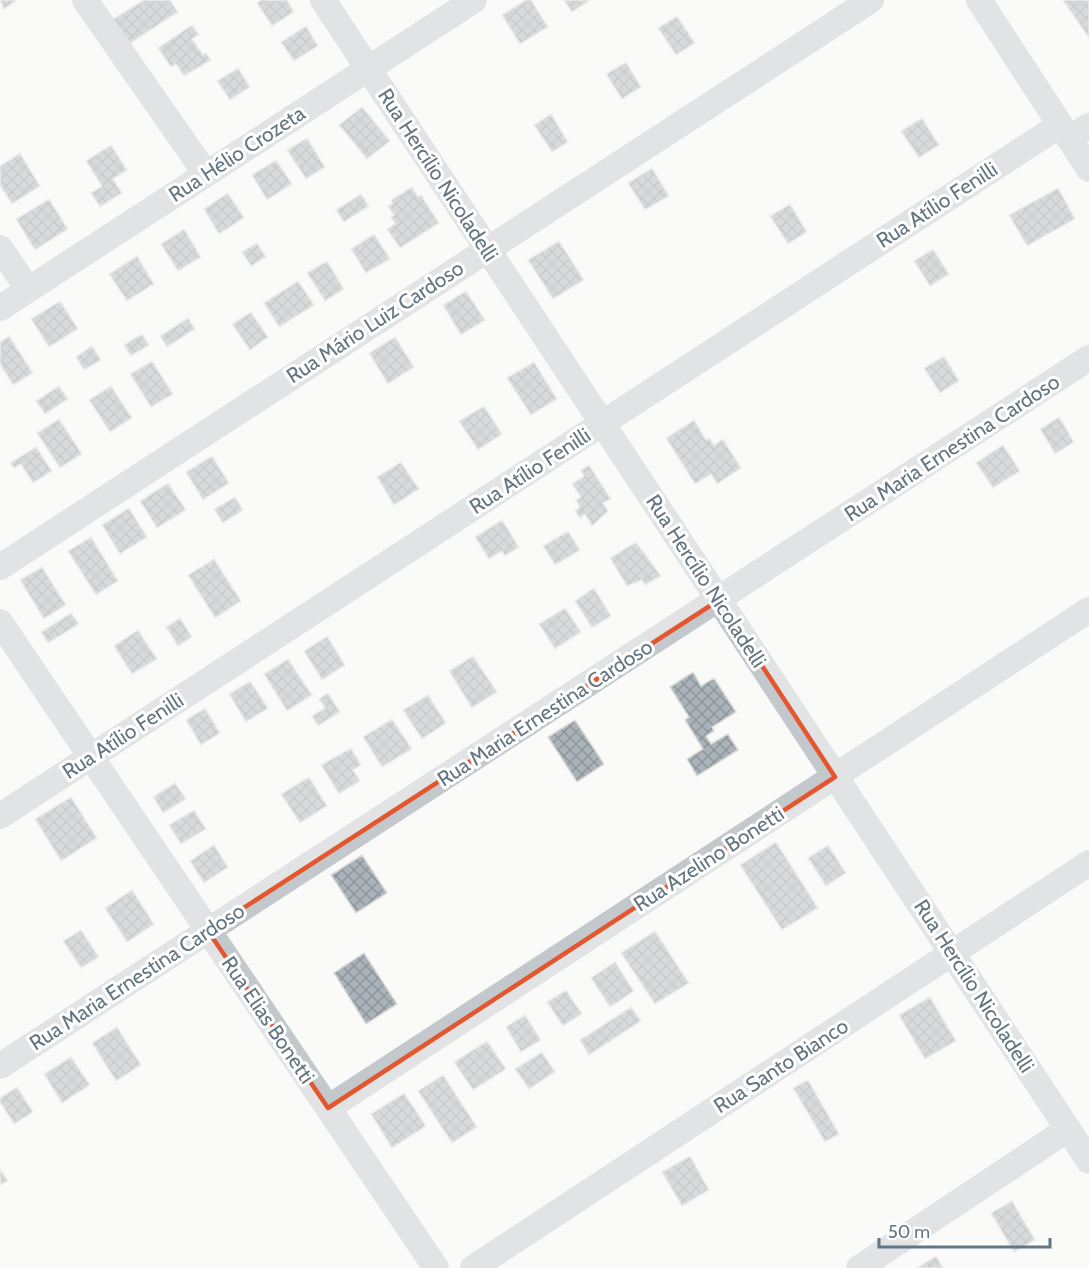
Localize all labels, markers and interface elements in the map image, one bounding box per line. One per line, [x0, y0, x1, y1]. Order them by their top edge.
street label: Rua Hercílio Nicoladelli [373, 83, 504, 266]
street label: Rua Hélio Crozeta [164, 100, 309, 207]
street label: Rua Atílio Fenilli [872, 156, 1002, 253]
street label: Rua Mário Luiz Cardoso [282, 255, 468, 388]
street label: Rua Maria Ernestina Cardoso [840, 369, 1064, 526]
street label: Rua Atílio Fenilli [465, 422, 595, 519]
street label: Rua Hercílio Nicoladelli [641, 489, 772, 672]
street label: Rua Maria Ernestina Cardoso [433, 634, 657, 791]
street label: Rua Atílio Fenilli [58, 687, 188, 784]
street label: Rua Azelino Bonetti [629, 801, 789, 916]
street label: Rua Hercílio Nicoladelli [909, 894, 1040, 1077]
street label: Rua Maria Ernestina Cardoso [25, 898, 249, 1055]
street label: Rua Elias Bonetti [217, 951, 320, 1088]
street label: Rua Santo Bianco [709, 1013, 853, 1118]
scale bar [879, 1211, 1050, 1249]
text: 50 m [888, 1221, 930, 1243]

